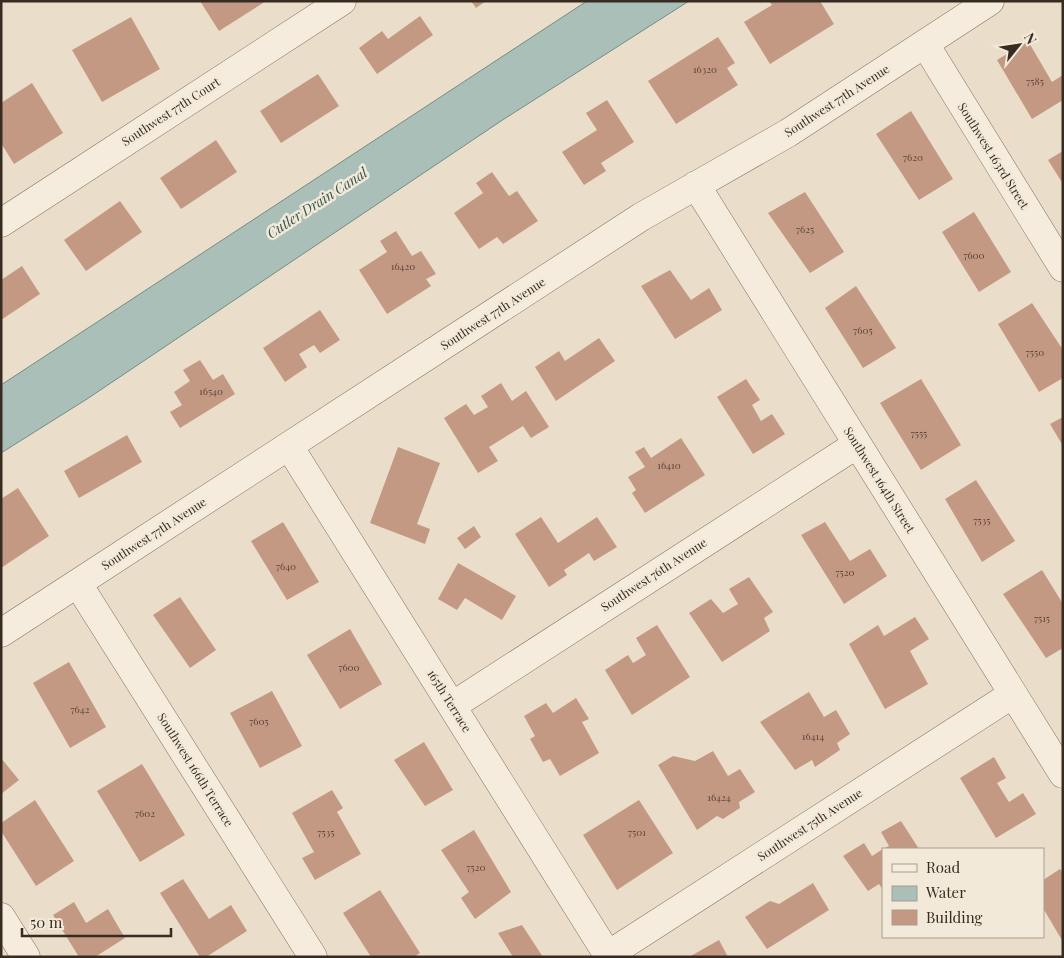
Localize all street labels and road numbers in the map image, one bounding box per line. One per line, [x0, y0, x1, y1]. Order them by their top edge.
street label: Southwest 77th Avenue [781, 60, 892, 140]
street label: Southwest 77th Court [118, 73, 223, 149]
street label: Southwest 163rd Street [955, 99, 1033, 212]
street label: Southwest 77th Avenue [437, 273, 548, 353]
street label: Southwest 164th Street [841, 424, 919, 536]
street label: Southwest 77th Avenue [98, 493, 209, 573]
street label: Southwest 76th Avenue [597, 534, 710, 614]
street label: 165th Terrace [424, 666, 475, 735]
street label: Southwest 166th Terrace [154, 710, 237, 829]
street label: Southwest 75th Avenue [754, 784, 865, 864]

